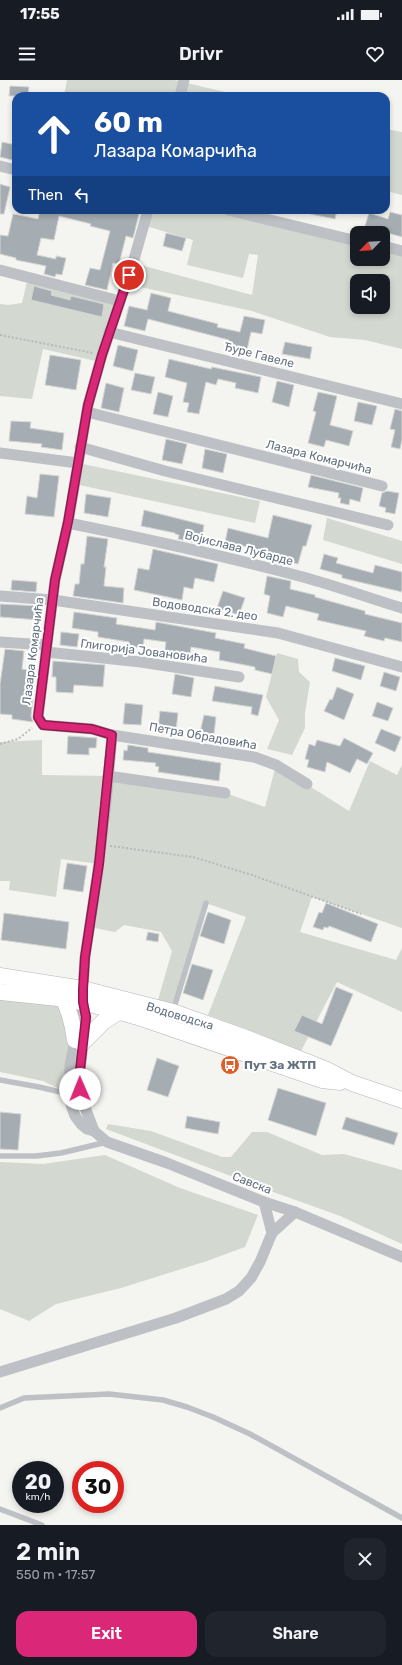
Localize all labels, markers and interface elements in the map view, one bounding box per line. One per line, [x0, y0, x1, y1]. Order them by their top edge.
text: 17:55 [20, 5, 60, 23]
icon: menu [16, 43, 38, 65]
text: Drivr [179, 43, 223, 65]
icon: heart [364, 43, 386, 65]
text: 60 m [94, 106, 163, 139]
icon: ahead [28, 108, 80, 160]
text: Лазара Комарчића [94, 140, 257, 162]
icon: left [71, 184, 93, 206]
text: Then [28, 186, 63, 204]
north arrow [350, 226, 390, 266]
map controls [350, 226, 390, 314]
pin [112, 258, 146, 292]
icon: arrive [118, 264, 140, 286]
button: sound [350, 274, 390, 314]
street label: Ђуре Гавеле [222, 340, 296, 371]
street label: Лазара Комарчића [265, 437, 373, 477]
street label: Војислава Лубарде [183, 528, 295, 568]
street label: Водоводска 2. део [151, 595, 259, 623]
street label: Лазара Комарчића [19, 596, 47, 706]
street label: Глигорија Јовановића [80, 636, 208, 666]
street label: Петра Обрадовића [148, 720, 258, 752]
street label: Водоводска [145, 999, 215, 1033]
bus stop icon: Пут За ЖТП [219, 1054, 241, 1076]
place label: Пут За ЖТП [244, 1058, 316, 1072]
position arrow [59, 1068, 101, 1110]
street label: Савска [230, 1169, 274, 1197]
speed limit sign: 30 [72, 1461, 124, 1513]
text: 20 [25, 1470, 51, 1494]
text: km/h [26, 1491, 50, 1503]
text: 2 min [16, 1538, 80, 1566]
button: close [344, 1538, 386, 1580]
text: 550 m · 17:57 [16, 1567, 95, 1582]
button: Exit [16, 1611, 197, 1657]
button: Share [205, 1611, 386, 1657]

